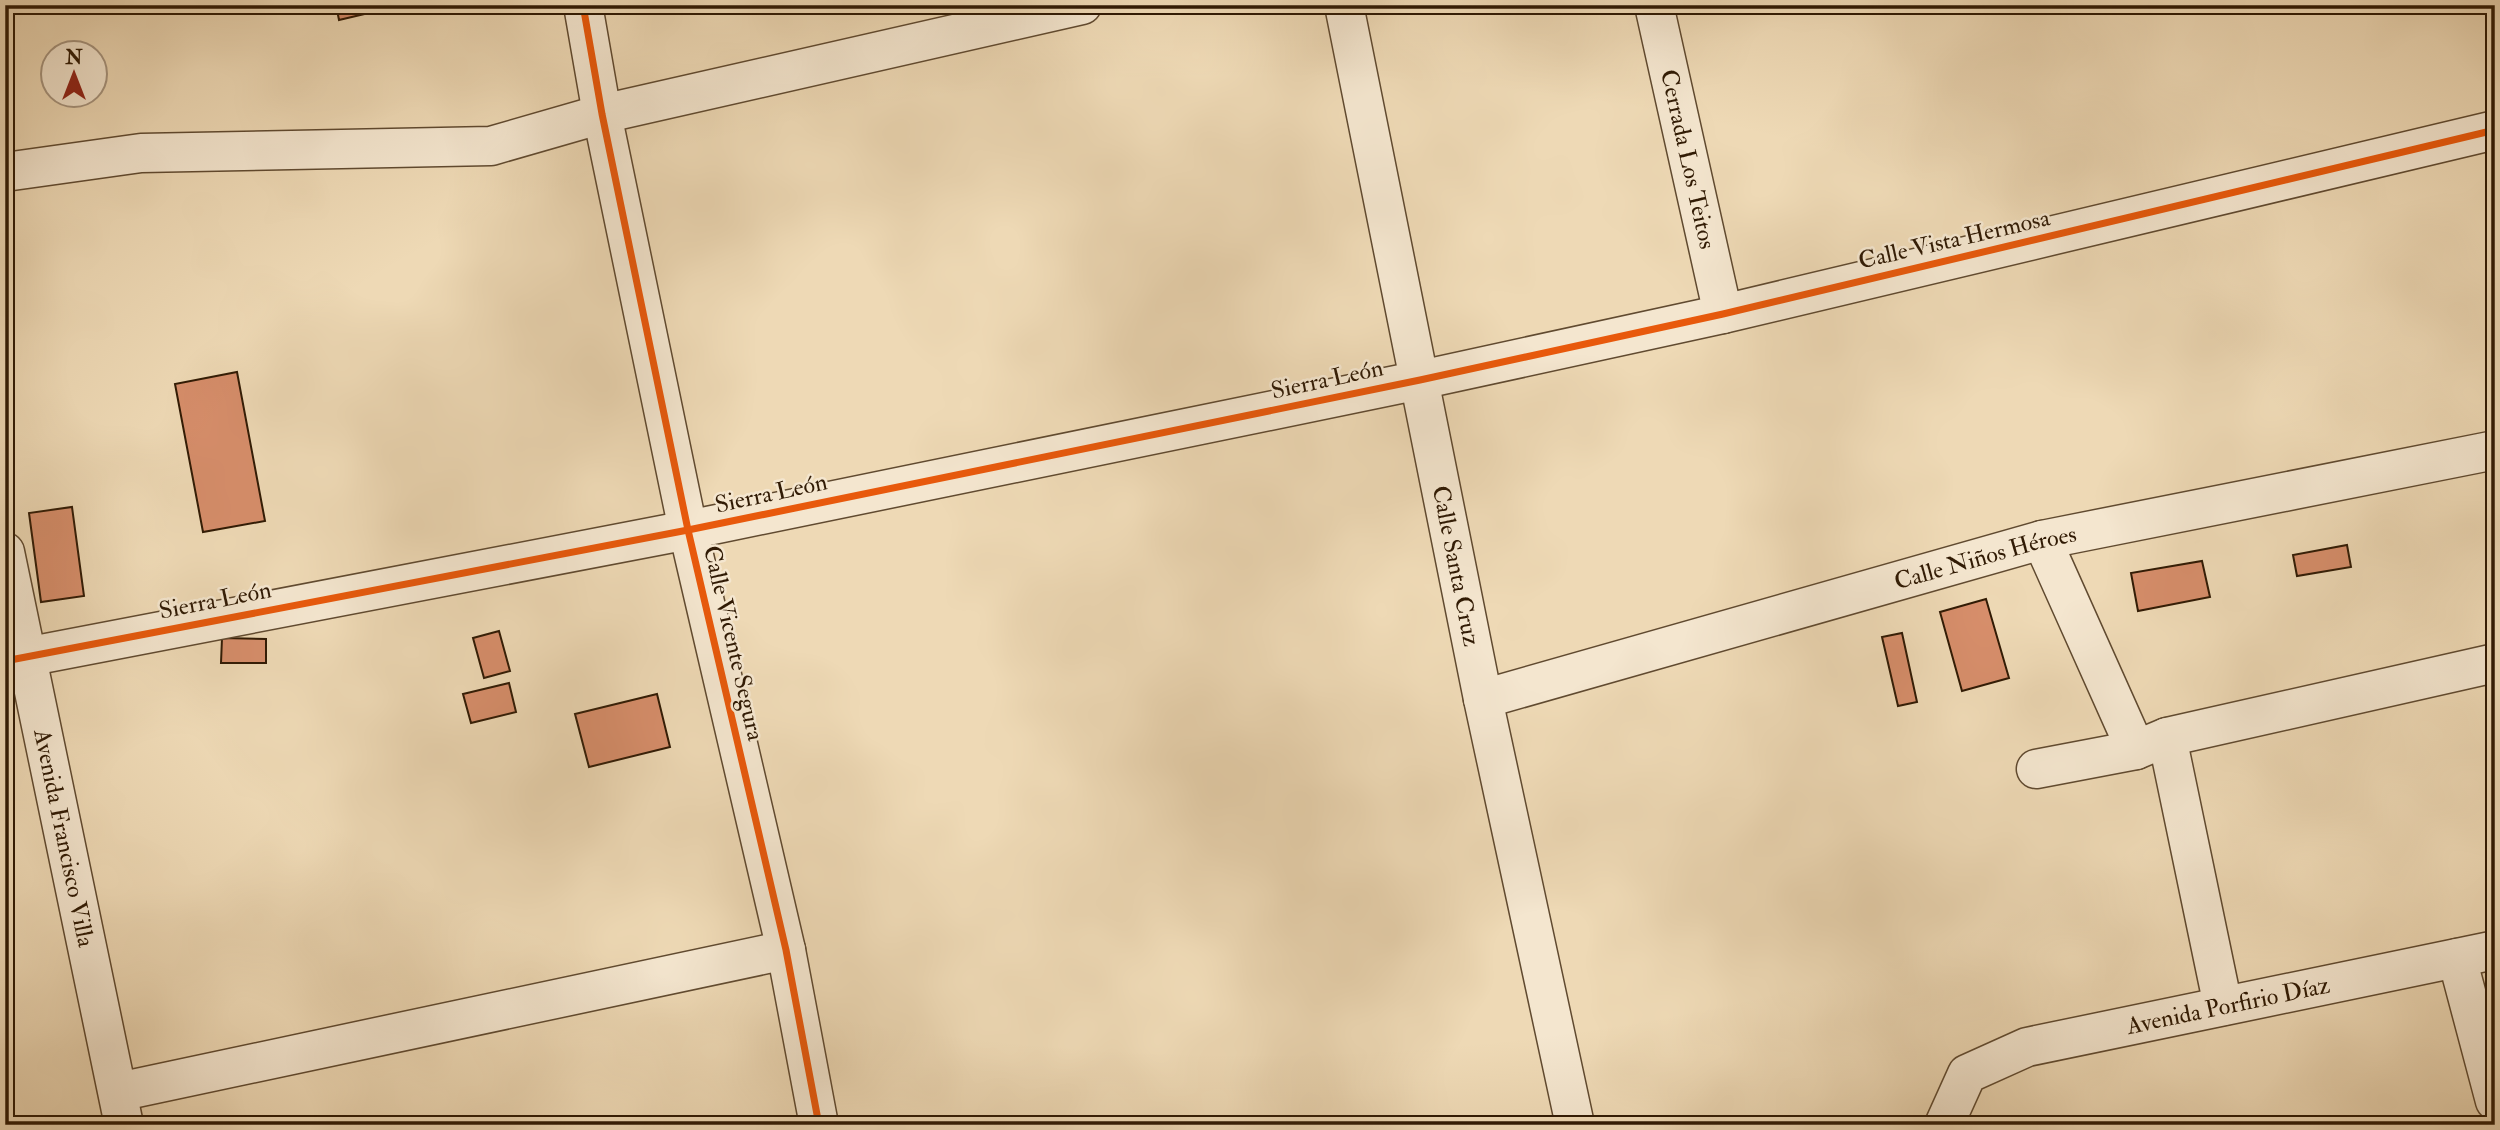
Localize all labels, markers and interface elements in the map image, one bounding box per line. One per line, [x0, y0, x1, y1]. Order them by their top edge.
north arrow [38, 38, 108, 108]
text: N [64, 46, 83, 70]
street label: Cerrada Los Teitos [1653, 67, 1723, 252]
street label: Calle Vista Hermosa [1855, 202, 2054, 277]
street label: Sierra León [1268, 353, 1386, 406]
street label: Sierra León [712, 467, 830, 520]
street label: Calle Santa Cruz [1425, 483, 1487, 649]
street label: Calle Niños Héroes [1891, 519, 2079, 597]
street label: Calle Vicente Segura [696, 543, 771, 745]
street label: Sierra León [156, 574, 274, 627]
street label: Avenida Francisco Villa [26, 725, 102, 951]
street label: Avenida Porfirio Díaz [2123, 970, 2333, 1042]

